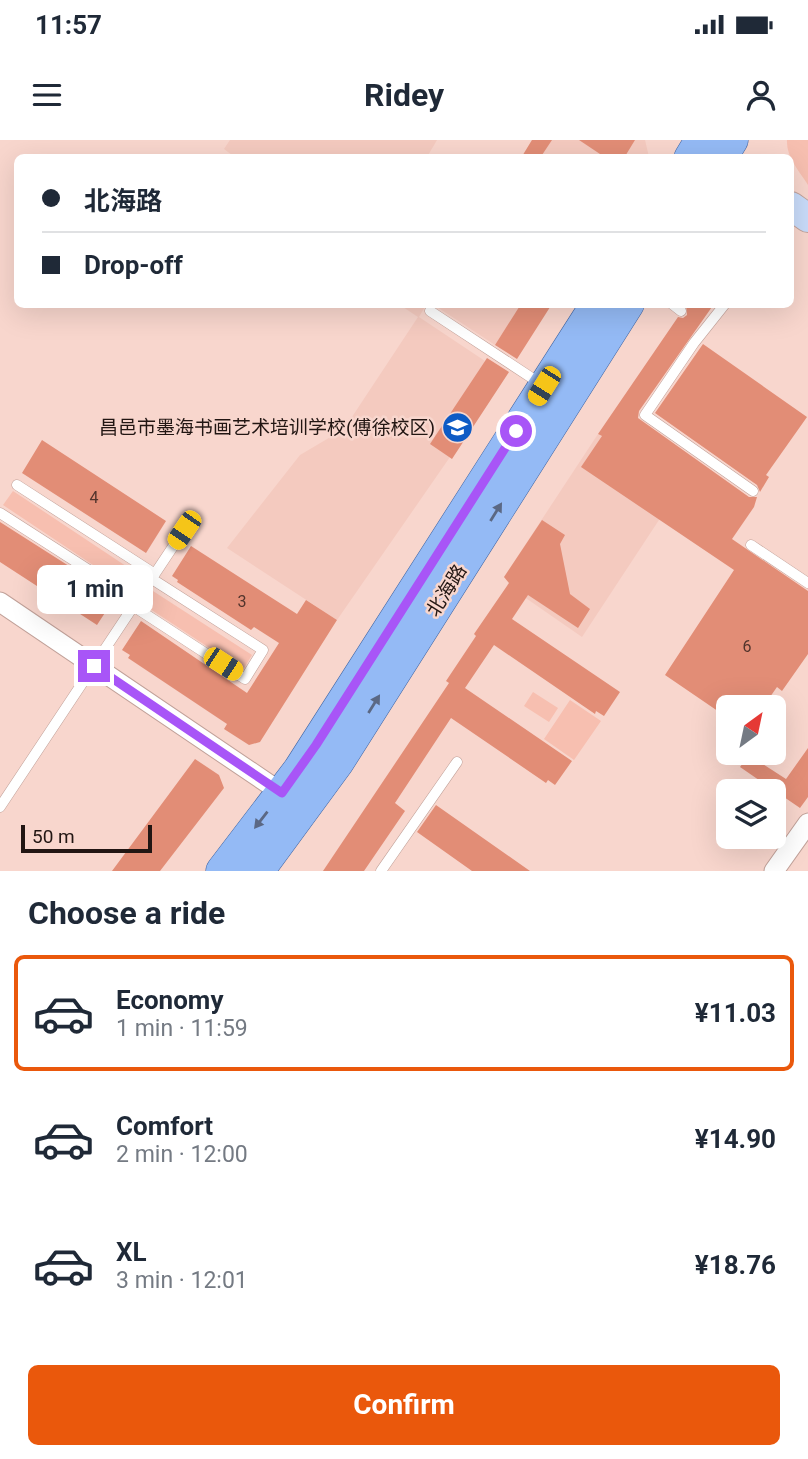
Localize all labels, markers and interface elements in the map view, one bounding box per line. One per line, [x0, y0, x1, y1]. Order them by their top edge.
text: 11:57 [35, 10, 102, 40]
icon: menu [28, 76, 66, 114]
text: Ridey [364, 76, 444, 114]
icon: person [742, 76, 780, 114]
text: 北海路 [84, 186, 162, 216]
text: Drop-off [84, 250, 183, 280]
car [524, 363, 565, 409]
school or university icon: 昌邑市墨海书画艺术培训学校(傅徐校区) [441, 410, 475, 444]
route start [500, 415, 532, 447]
place label: 昌邑市墨海书画艺术培训学校(傅徐校区) [99, 416, 435, 439]
house number: 4 [90, 488, 99, 507]
one-way arrow [489, 503, 503, 521]
car [164, 507, 205, 553]
street label: 北海路 [422, 560, 471, 621]
callout: 1 min [36, 564, 152, 614]
text: 1 min [66, 576, 124, 603]
house number: 3 [238, 592, 247, 611]
house number: 6 [743, 637, 752, 656]
car [200, 644, 247, 684]
route end [78, 650, 110, 682]
one-way arrow [368, 695, 381, 714]
north arrow [716, 695, 786, 765]
map controls [716, 695, 786, 849]
button: layers [716, 779, 786, 849]
one-way arrow [253, 811, 268, 829]
scale bar [21, 822, 152, 854]
text: 50 m [32, 825, 75, 848]
text: Choose a ride [28, 894, 225, 932]
icon: car [32, 982, 95, 1045]
text: Economy [116, 985, 223, 1015]
text: ¥11.03 [695, 998, 776, 1028]
text: 1 min · 11:59 [116, 1015, 248, 1042]
icon: car [32, 1108, 95, 1171]
text: Comfort [116, 1111, 213, 1141]
text: ¥14.90 [695, 1124, 776, 1154]
text: 2 min · 12:00 [116, 1141, 248, 1168]
icon: car [32, 1234, 95, 1297]
text: XL [116, 1237, 147, 1267]
text: ¥18.76 [695, 1250, 776, 1280]
text: 3 min · 12:01 [116, 1267, 248, 1294]
button: Confirm [28, 1365, 780, 1445]

